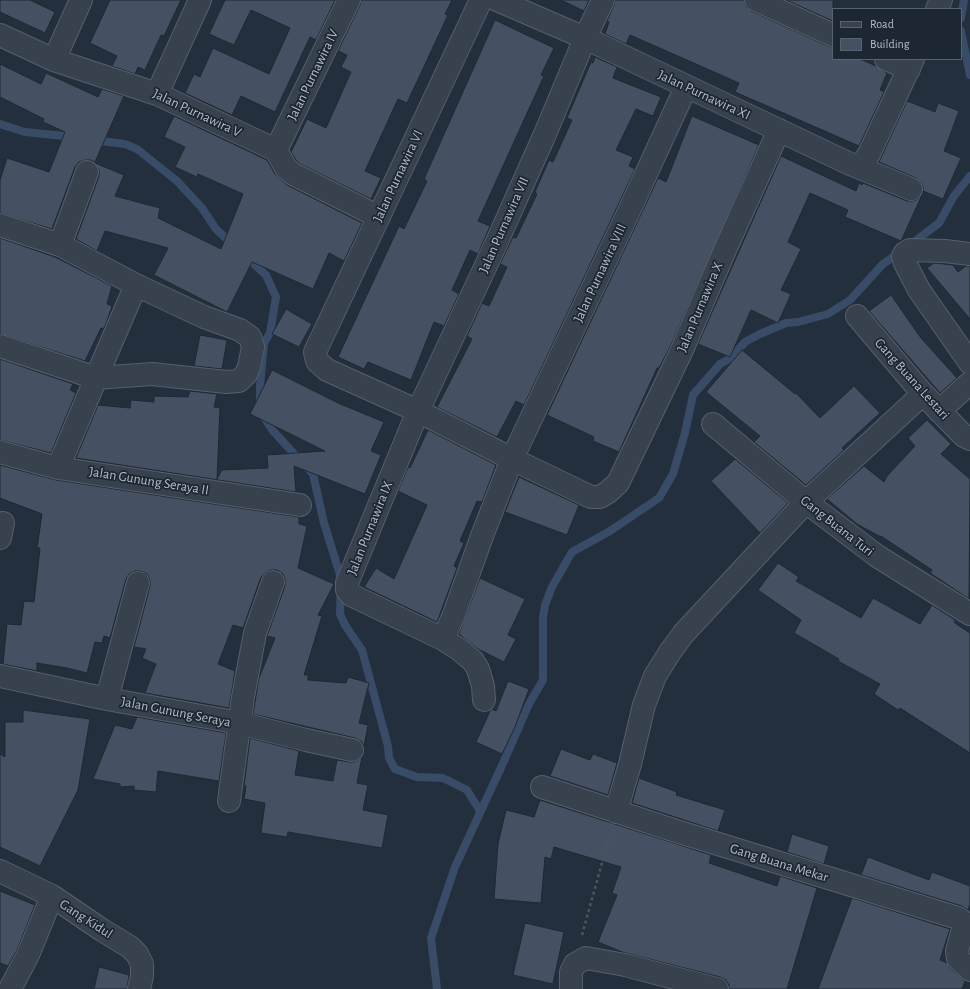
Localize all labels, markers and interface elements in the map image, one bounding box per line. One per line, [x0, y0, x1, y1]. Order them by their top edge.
legend [832, 8, 962, 60]
text: Road [870, 18, 894, 30]
street label: Jalan Purnawira IV [284, 27, 342, 123]
text: Building [870, 38, 910, 50]
street label: Jalan Purnawira XI [655, 66, 753, 124]
street label: Jalan Purnawira V [150, 85, 244, 141]
street label: Jalan Purnawira VI [369, 127, 427, 225]
street label: Jalan Purnawira VII [475, 174, 533, 276]
street label: Jalan Purnawira VIII [570, 221, 630, 325]
street label: Jalan Purnawira X [673, 259, 727, 355]
street label: Gang Buana Lestari [871, 335, 953, 423]
street label: Jalan Gunung Seraya II [88, 463, 210, 499]
street label: Jalan Purnawira IX [343, 478, 397, 578]
street label: Gang Buana Turi [797, 492, 877, 560]
street label: Jalan Gunung Seraya [120, 693, 232, 731]
street label: Gang Buana Mekar [728, 840, 830, 886]
street label: Gang Kidul [56, 896, 116, 942]

